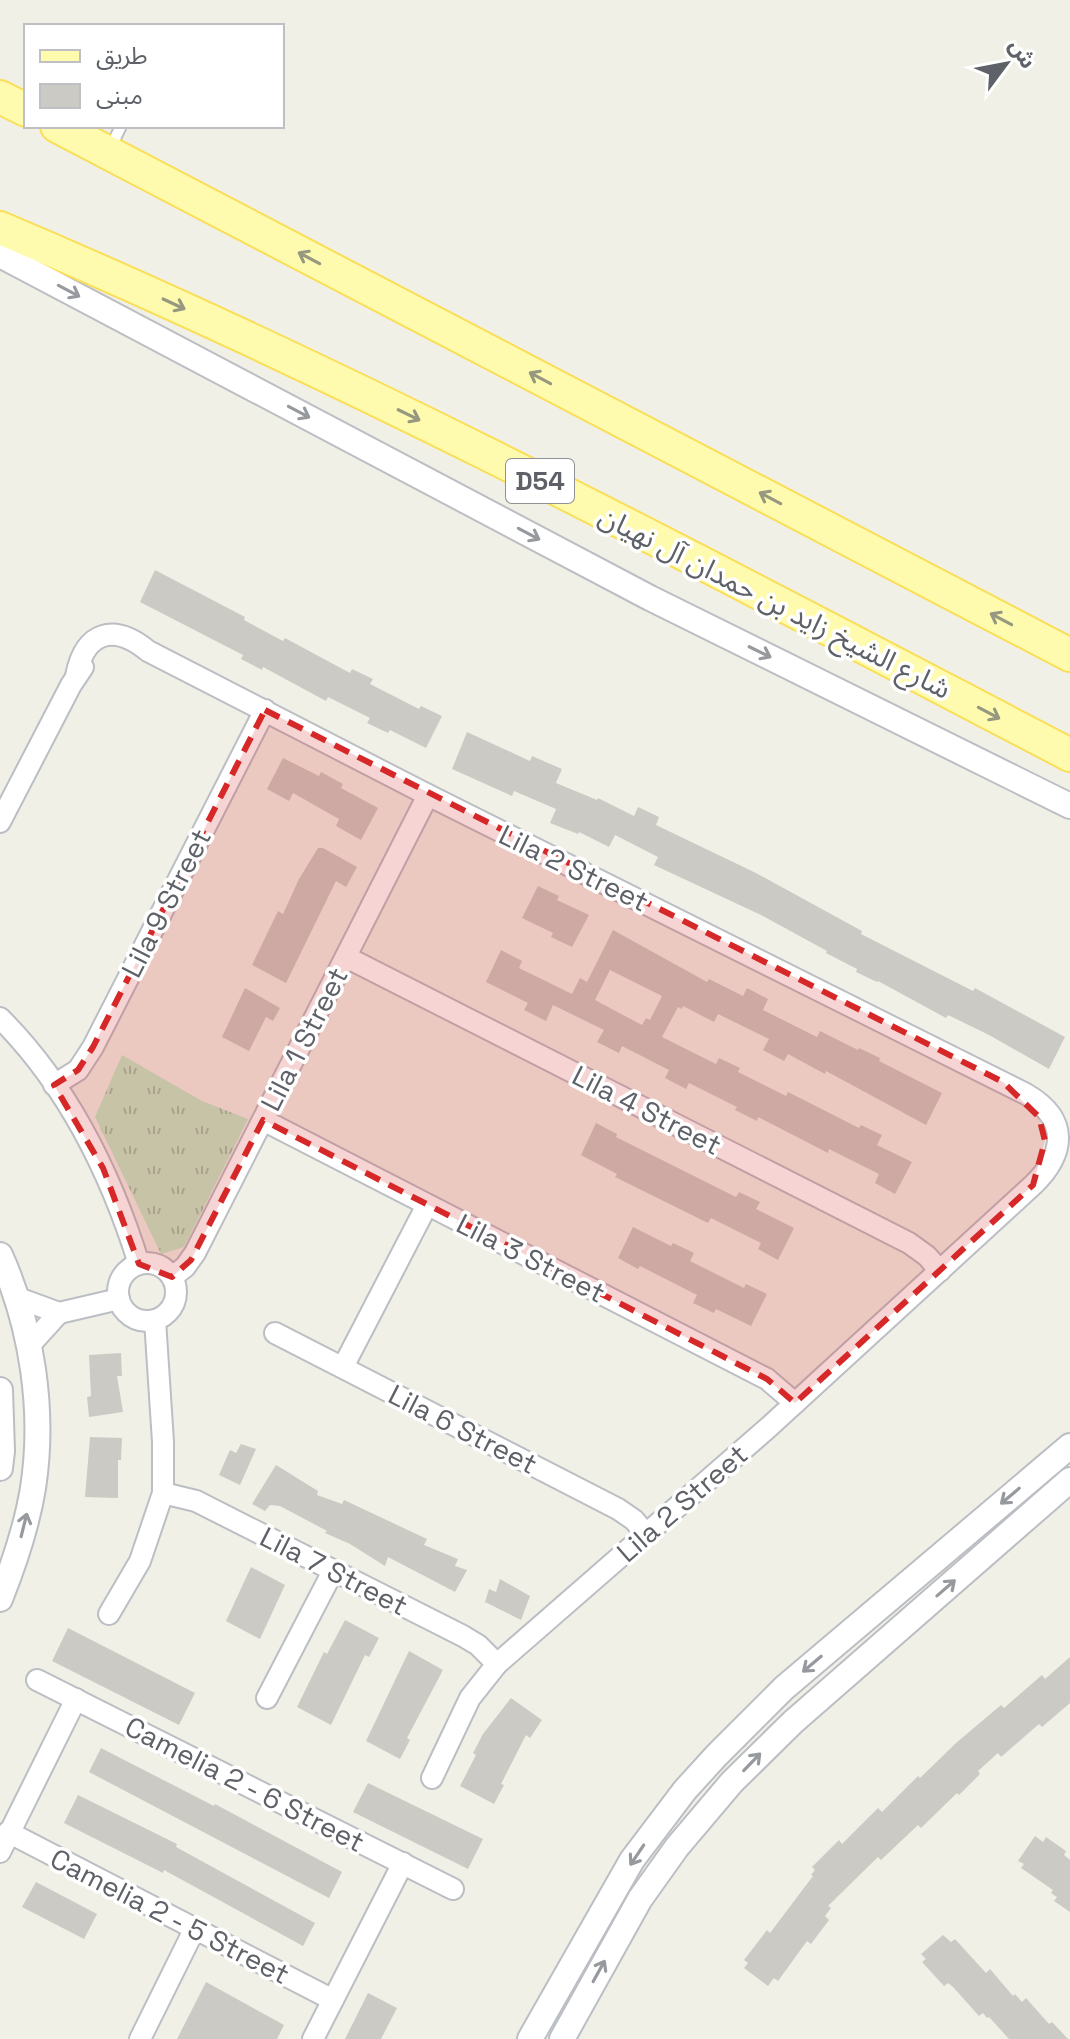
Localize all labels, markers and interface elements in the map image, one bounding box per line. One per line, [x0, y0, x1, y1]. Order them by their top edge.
legend [24, 24, 284, 128]
north arrow [966, 24, 1046, 104]
text: ش [1003, 33, 1043, 74]
text: طريق [96, 40, 148, 71]
text: مبنى [96, 80, 143, 111]
one-way arrow [298, 249, 322, 265]
one-way arrow [57, 284, 80, 300]
one-way arrow [162, 297, 186, 312]
one-way arrow [528, 369, 552, 385]
one-way arrow [287, 405, 310, 421]
one-way arrow [397, 408, 421, 423]
road number: D54 [506, 459, 574, 503]
one-way arrow [759, 490, 783, 506]
street label: شارع الشيخ زايد بن حمدان آل نهيان [591, 497, 957, 709]
one-way arrow [517, 526, 541, 542]
one-way arrow [989, 610, 1013, 626]
one-way arrow [748, 645, 772, 660]
one-way arrow [977, 705, 1001, 721]
street label: Lila 2 Street [493, 816, 655, 920]
street label: Lila 9 Street [113, 823, 219, 983]
street label: Lila 1 Street [252, 961, 356, 1117]
street label: Lila 4 Street [566, 1057, 728, 1163]
street label: Lila 3 Street [451, 1205, 611, 1311]
street label: Lila 6 Street [383, 1376, 543, 1482]
street label: Lila 2 Street [609, 1436, 755, 1570]
one-way arrow [1001, 1487, 1021, 1505]
one-way arrow [18, 1512, 33, 1538]
street label: Lila 7 Street [254, 1518, 414, 1624]
one-way arrow [935, 1579, 955, 1597]
one-way arrow [802, 1655, 823, 1673]
street label: Camelia 2 - 6 Street [119, 1708, 371, 1860]
one-way arrow [743, 1752, 762, 1772]
street label: Camelia 2 - 5 Street [44, 1840, 296, 1992]
one-way arrow [629, 1843, 645, 1865]
one-way arrow [592, 1959, 608, 1983]

